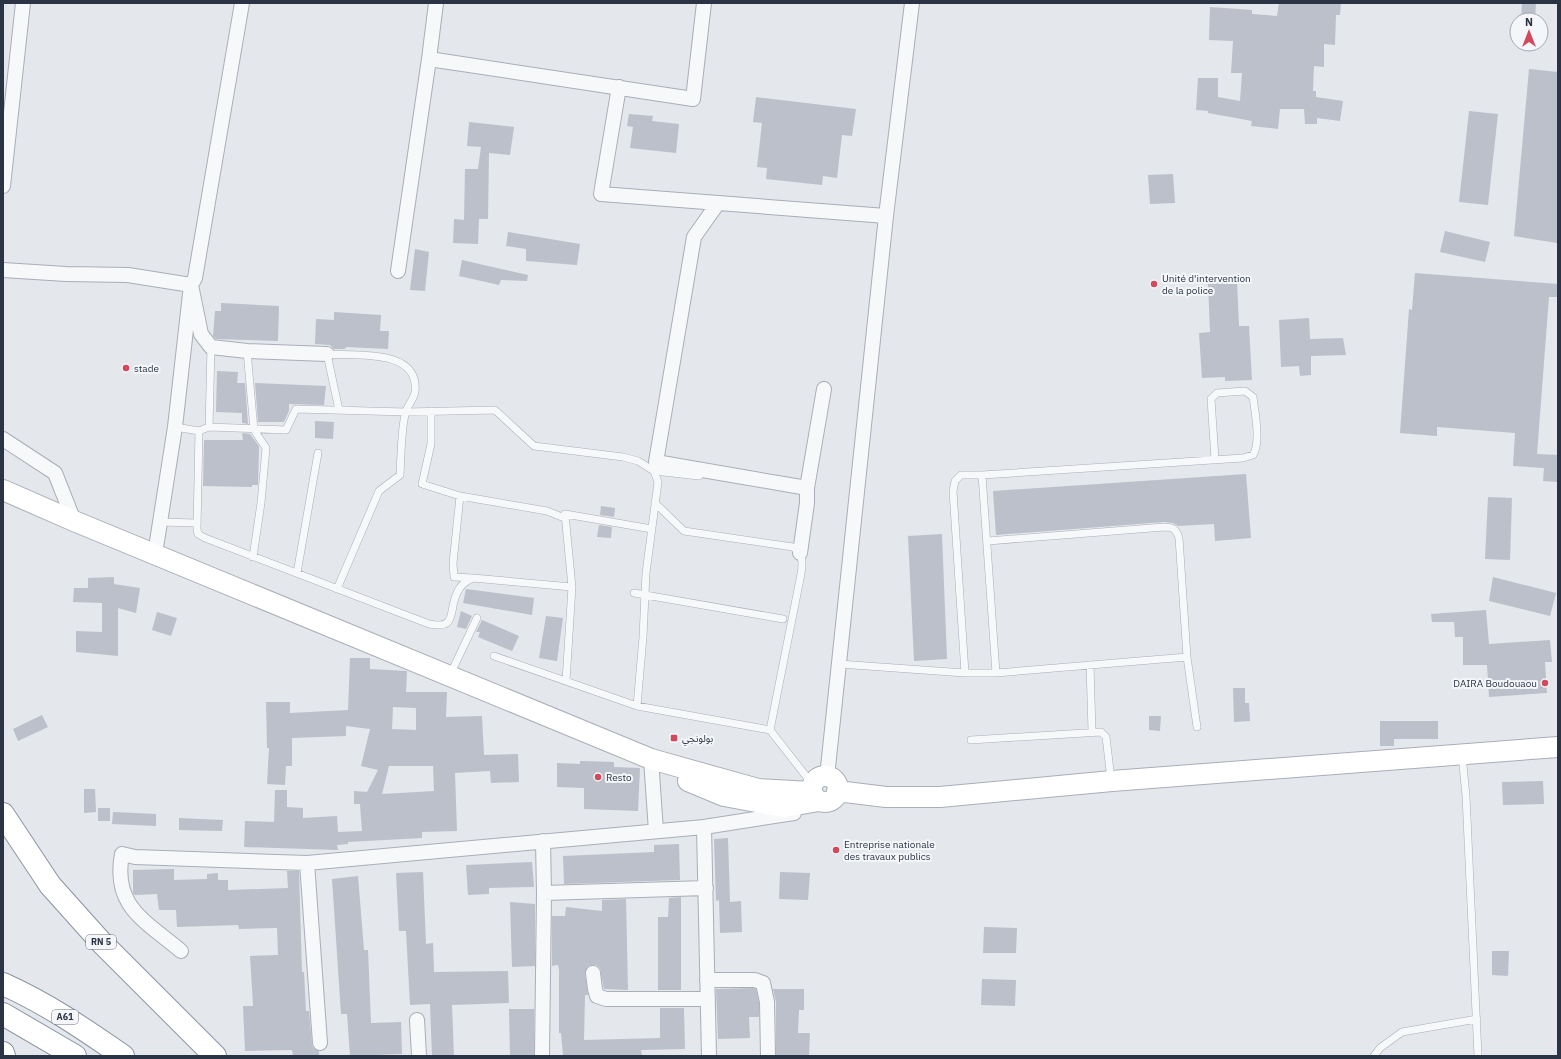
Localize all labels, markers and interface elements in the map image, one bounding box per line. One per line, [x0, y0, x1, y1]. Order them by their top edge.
north arrow [1509, 12, 1549, 52]
text: N [1525, 15, 1533, 29]
place label: Unité d'intervention de la police [1162, 272, 1251, 297]
marker: Unité d'intervention de la police [1149, 279, 1159, 289]
place label: stade [134, 362, 159, 375]
marker: stade [121, 363, 131, 373]
place label: DAIRA Boudouaou [1453, 677, 1537, 690]
marker: DAIRA Boudouaou [1540, 678, 1550, 688]
place label: بولونجي [682, 732, 713, 746]
marker: بولونجي [669, 733, 679, 743]
place label: Resto [606, 771, 632, 784]
marker: Resto [593, 772, 603, 782]
place label: Entreprise nationale des travaux publics [844, 838, 935, 863]
marker: Entreprise nationale des travaux publics [831, 845, 841, 855]
road number: RN 5 [86, 935, 116, 949]
road number: A61 [52, 1010, 78, 1024]

